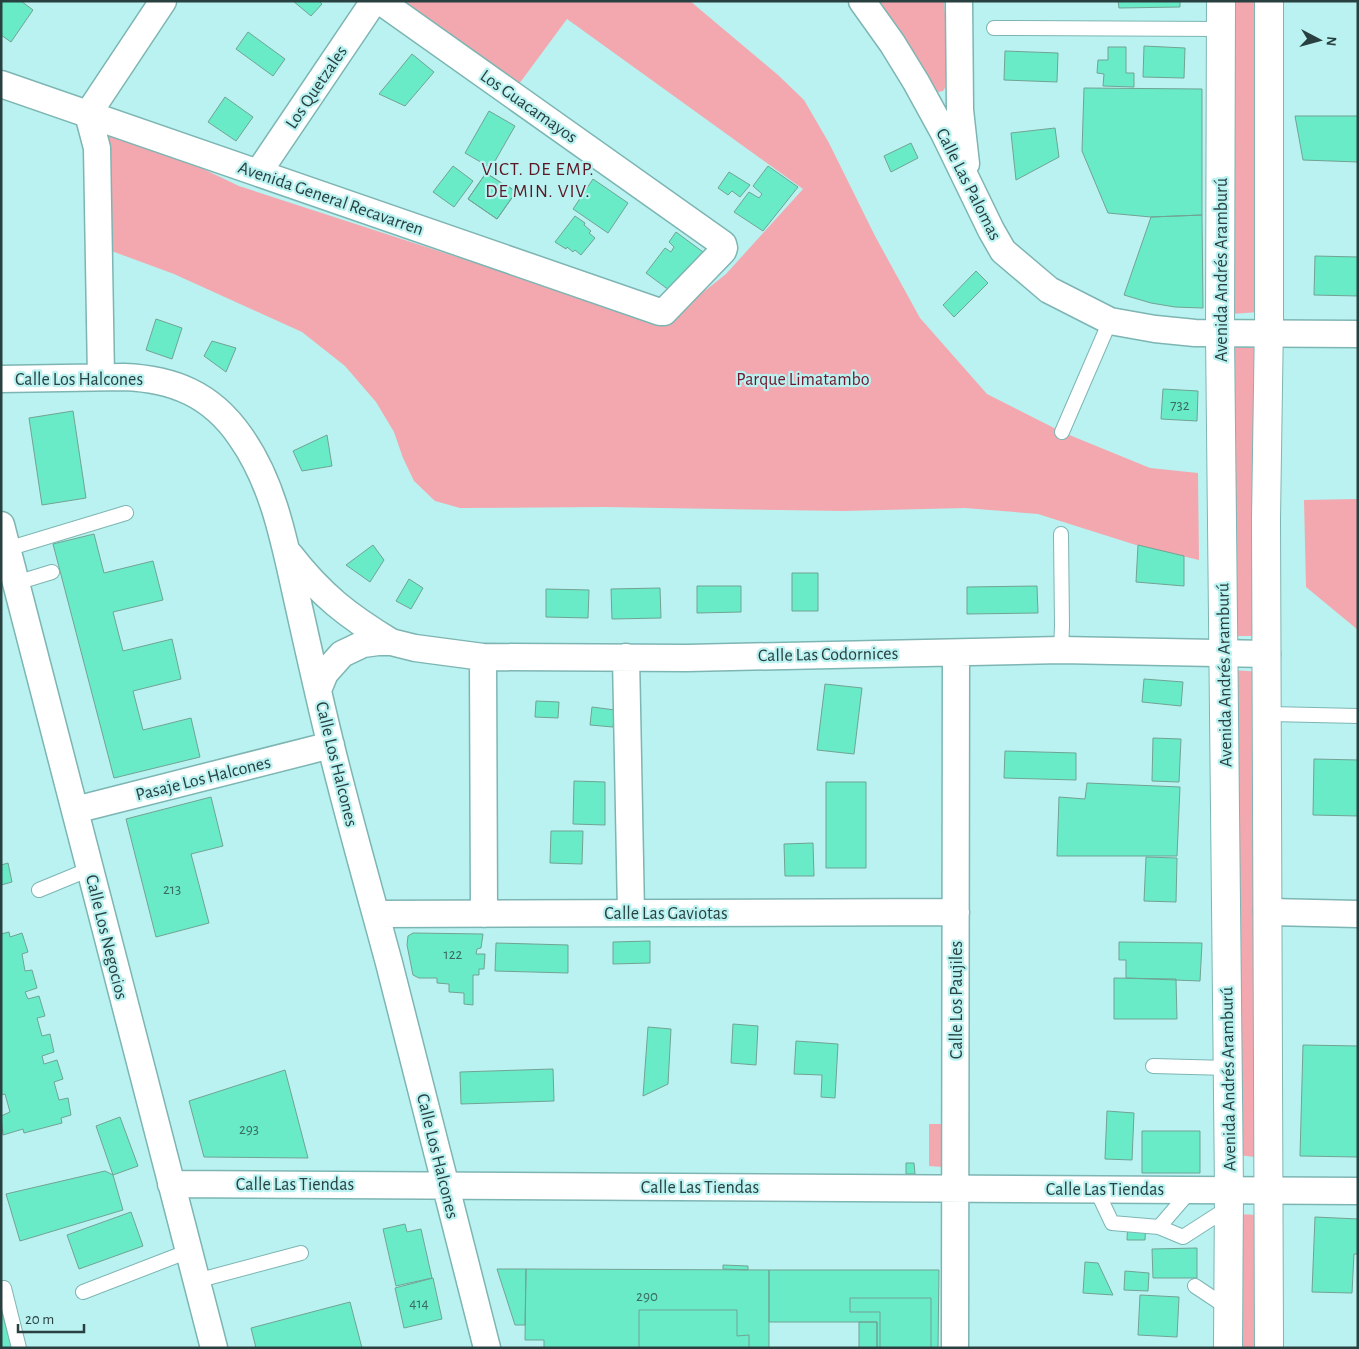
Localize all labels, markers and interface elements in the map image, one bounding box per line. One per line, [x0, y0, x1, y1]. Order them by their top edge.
north arrow [1294, 15, 1344, 65]
text: N [1323, 36, 1338, 47]
street label: Los Quetzales [283, 43, 351, 132]
street label: Los Guacamayos [477, 67, 580, 147]
street label: Calle Las Palomas [932, 126, 1004, 243]
street label: Avenida General Recavarren [236, 159, 426, 239]
district label: VICT. DE EMP. DE MIN. VIV. [481, 160, 595, 201]
street label: Avenida Andrés Aramburú [1213, 178, 1231, 362]
street label: Calle Los Halcones [15, 371, 143, 389]
park label: Parque Limatambo [736, 371, 870, 389]
house number: 732 [1170, 398, 1190, 413]
street label: Avenida Andrés Aramburú [1214, 583, 1236, 767]
street label: Calle Las Codornices [758, 645, 898, 665]
street label: Calle Los Halcones [312, 700, 360, 829]
street label: Pasaje Los Halcones [134, 753, 273, 804]
street label: Calle Los Negocios [82, 873, 130, 1002]
house number: 213 [163, 882, 181, 897]
street label: Calle Las Gaviotas [604, 905, 728, 923]
street label: Calle Los Paujiles [948, 941, 966, 1059]
house number: 122 [444, 947, 463, 962]
street label: Avenida Andrés Aramburú [1218, 987, 1240, 1171]
street label: Calle Los Halcones [413, 1092, 461, 1221]
house number: 293 [239, 1122, 259, 1137]
street label: Calle Las Tiendas [236, 1176, 354, 1194]
street label: Calle Las Tiendas [641, 1179, 759, 1197]
street label: Calle Las Tiendas [1046, 1181, 1164, 1199]
house number: 290 [636, 1289, 658, 1304]
house number: 414 [409, 1296, 429, 1311]
scale bar [18, 1302, 84, 1334]
text: 20 m [25, 1312, 54, 1327]

